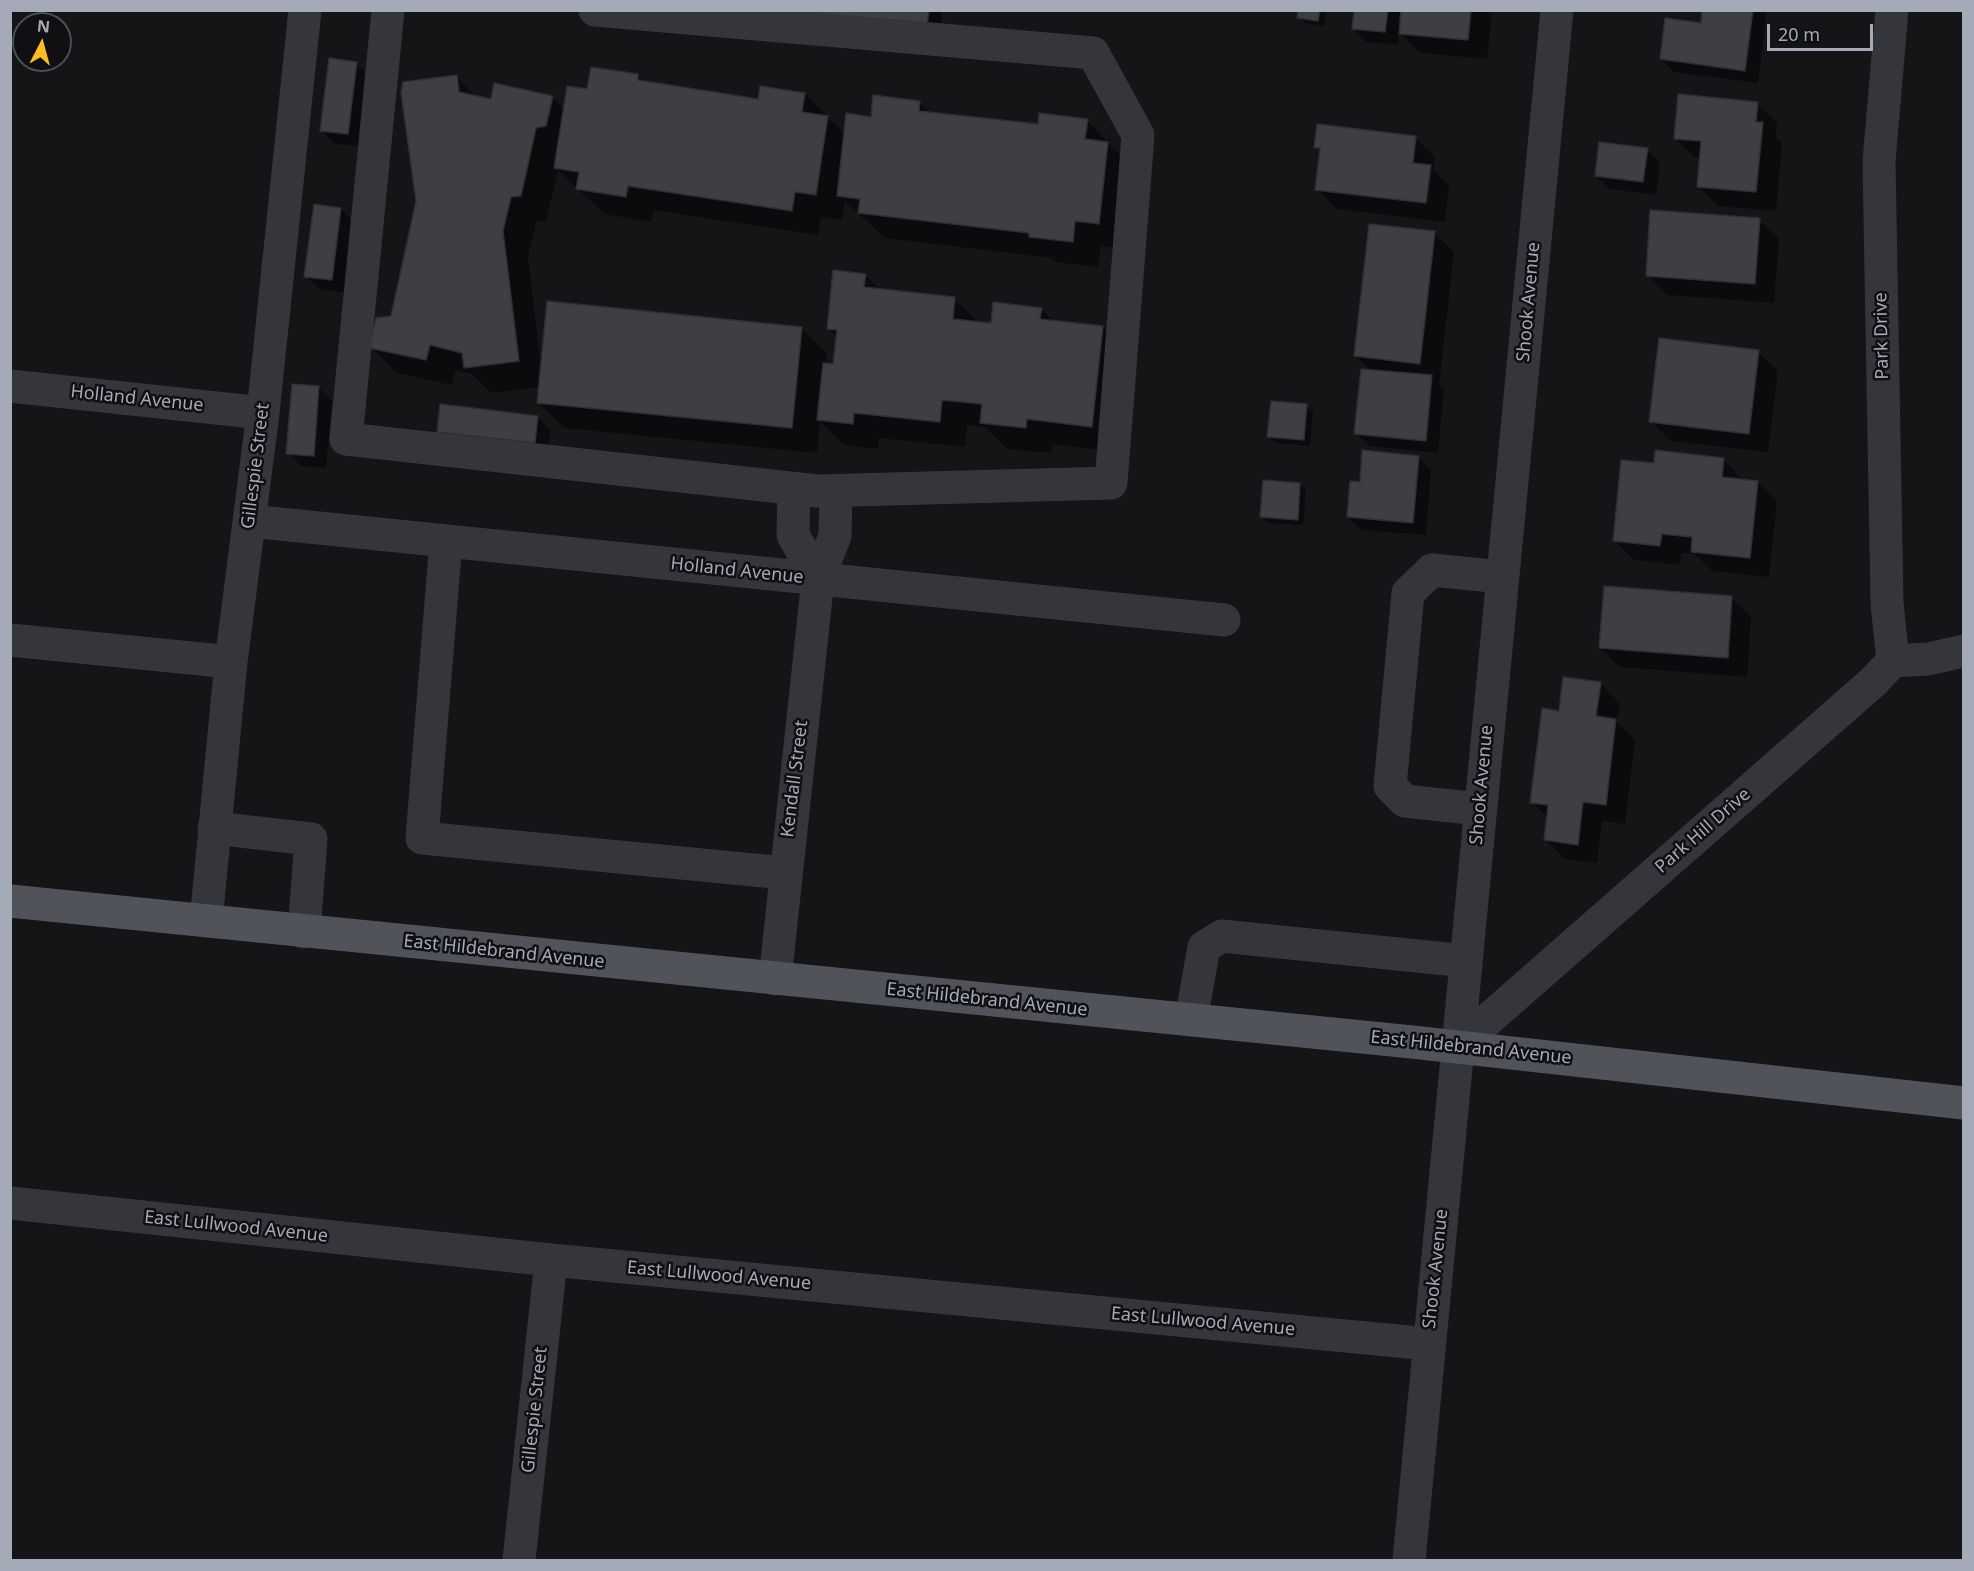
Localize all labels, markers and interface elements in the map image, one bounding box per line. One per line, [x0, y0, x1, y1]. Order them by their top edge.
north arrow [12, 12, 72, 72]
scale bar [1770, 12, 1876, 50]
text: N [36, 14, 51, 38]
text: 20 m [1778, 22, 1820, 46]
street label: Shook Avenue [1513, 241, 1545, 363]
street label: Park Drive [1870, 292, 1894, 380]
street label: Holland Avenue [69, 381, 205, 417]
street label: Gillespie Street [238, 402, 274, 530]
street label: Holland Avenue [669, 553, 805, 589]
street label: Kendall Street [777, 719, 813, 839]
street label: Shook Avenue [1466, 724, 1498, 846]
street label: Park Hill Drive [1651, 784, 1755, 878]
street label: East Hildebrand Avenue [402, 931, 606, 973]
street label: East Hildebrand Avenue [885, 979, 1089, 1021]
street label: East Hildebrand Avenue [1369, 1027, 1573, 1069]
street label: East Lullwood Avenue [143, 1207, 329, 1247]
street label: Shook Avenue [1419, 1208, 1453, 1330]
street label: East Lullwood Avenue [626, 1257, 812, 1295]
street label: East Lullwood Avenue [1110, 1303, 1296, 1341]
street label: Gillespie Street [518, 1346, 552, 1474]

